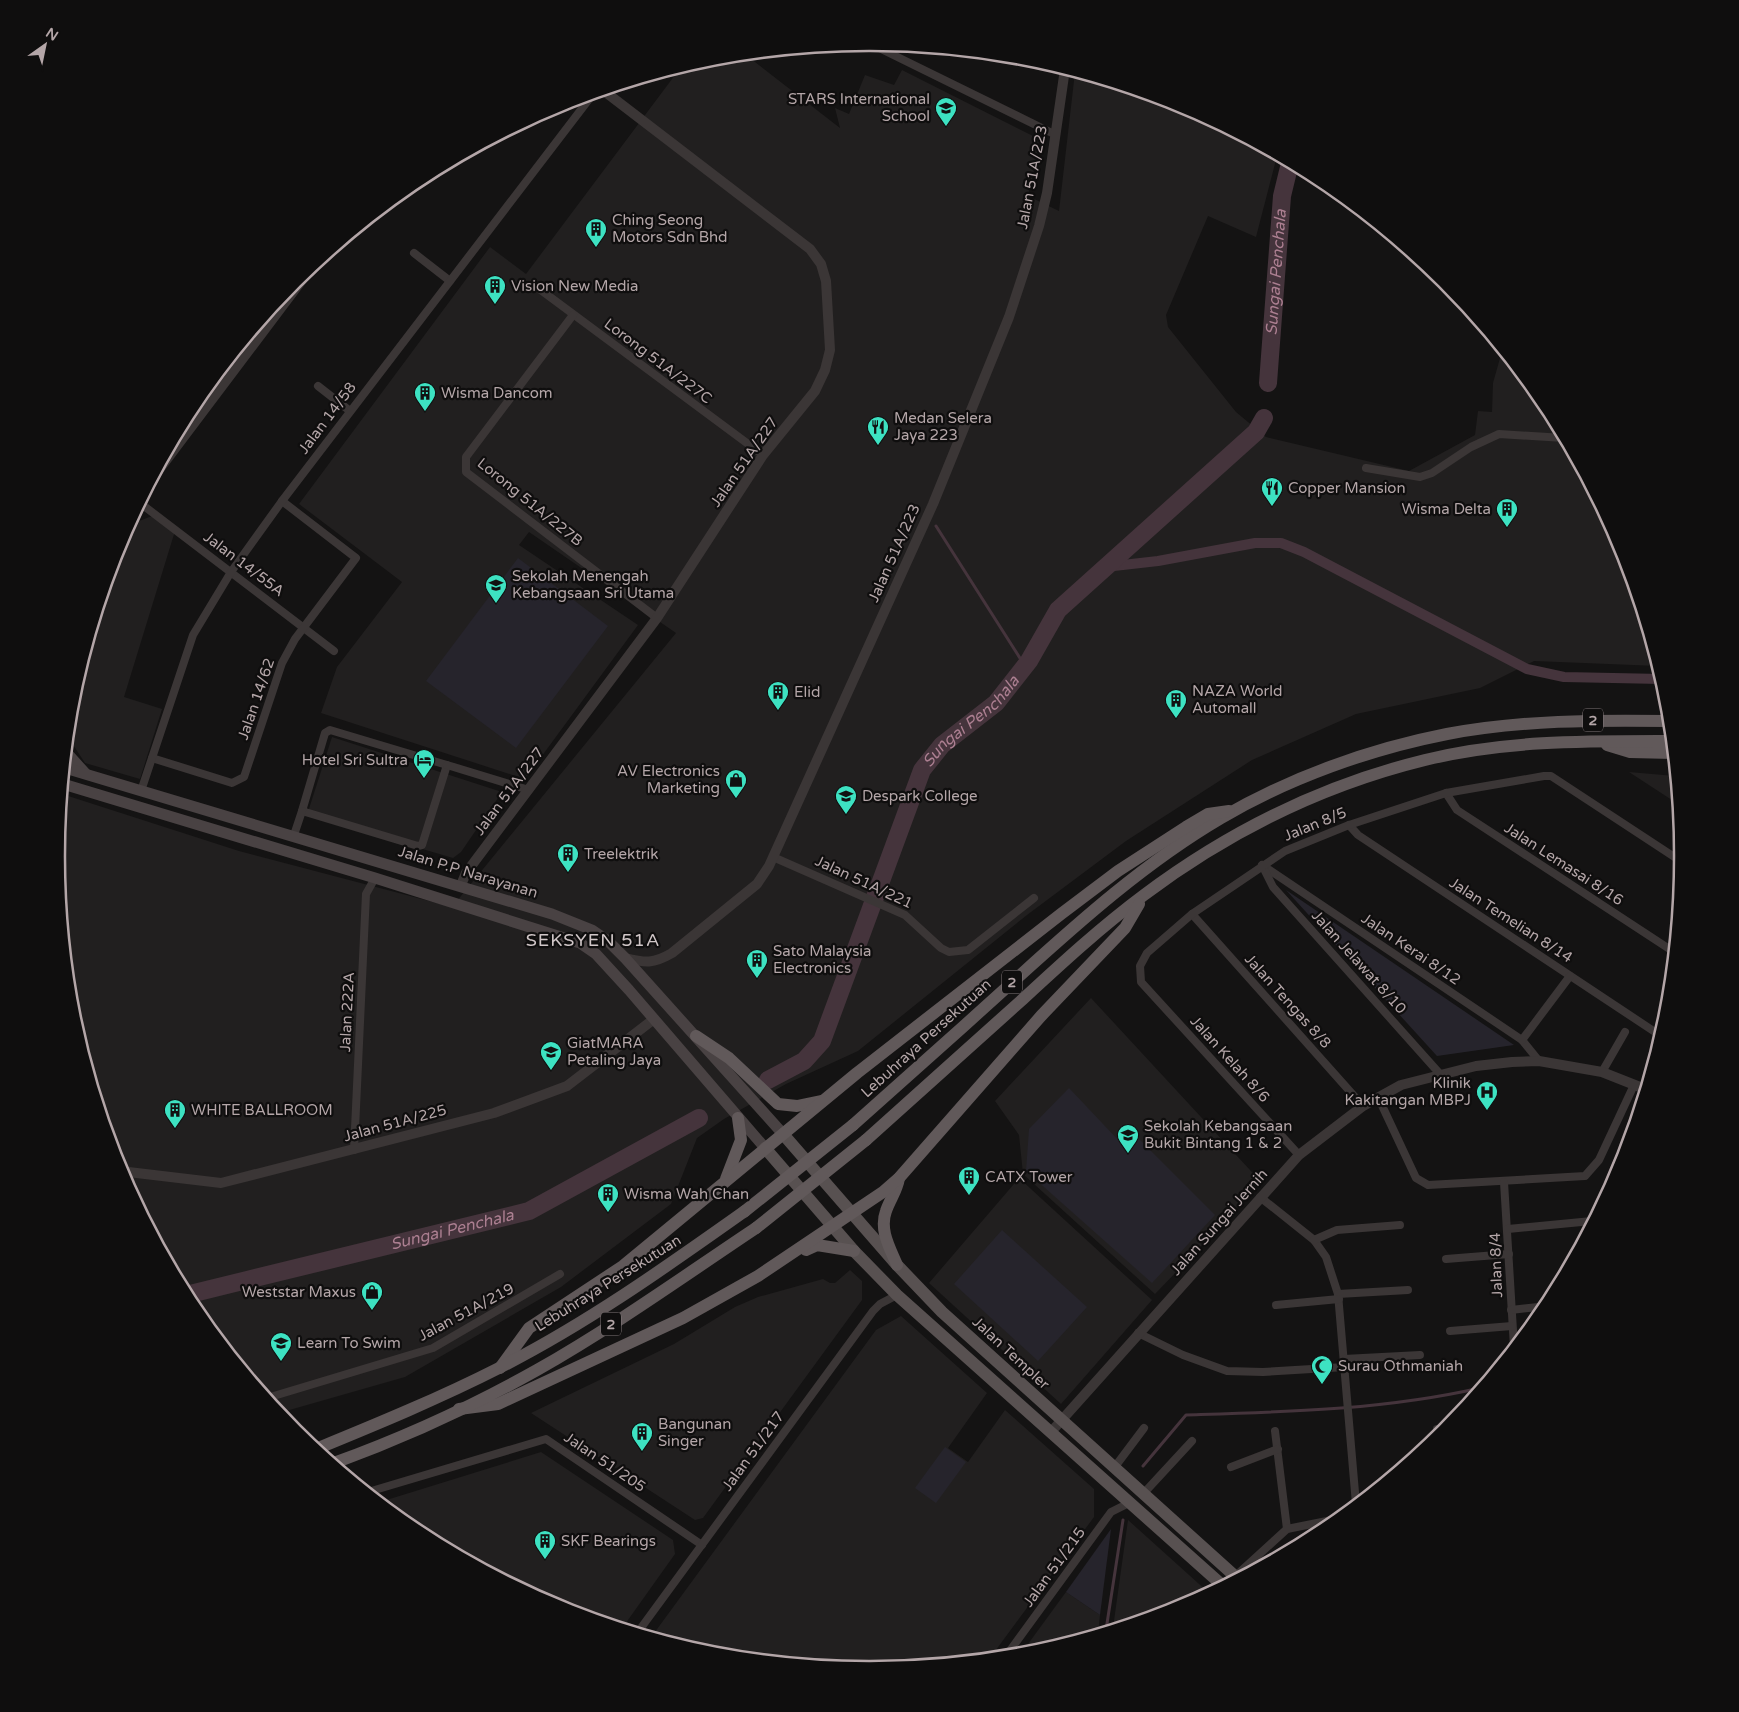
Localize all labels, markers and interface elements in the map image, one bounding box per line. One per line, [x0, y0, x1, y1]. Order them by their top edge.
north arrow [20, 20, 70, 70]
text: N [42, 24, 61, 45]
place label: STARS International School [788, 90, 930, 125]
school or university icon: STARS International School [934, 96, 958, 127]
street label: Jalan 51A/223 [1013, 123, 1051, 231]
water label: Sungai Penchala [1262, 208, 1291, 336]
place label: Ching Seong Motors Sdn Bhd [612, 211, 728, 246]
building icon: Ching Seong Motors Sdn Bhd [584, 217, 608, 248]
building icon: Vision New Media [483, 274, 507, 305]
place label: Vision New Media [511, 277, 639, 295]
street label: Lorong 51A/227C [601, 315, 715, 407]
street label: Jalan 14/58 [294, 379, 360, 457]
building icon: Wisma Dancom [413, 381, 437, 412]
place label: Wisma Dancom [441, 384, 553, 402]
place label: Medan Selera Jaya 223 [894, 409, 992, 444]
street label: Jalan 51A/227 [706, 414, 782, 510]
restaurant icon: Medan Selera Jaya 223 [866, 415, 890, 446]
street label: Lorong 51A/227B [474, 454, 586, 550]
restaurant icon: Copper Mansion [1260, 476, 1284, 507]
place label: Copper Mansion [1288, 479, 1406, 497]
building icon: Wisma Delta [1495, 497, 1519, 528]
place label: Wisma Delta [1402, 500, 1491, 518]
street label: Jalan 51A/223 [864, 501, 924, 605]
street label: Jalan 14/55A [200, 528, 288, 600]
place label: Sekolah Menengah Kebangsaan Sri Utama [512, 567, 674, 602]
school or university icon: Sekolah Menengah Kebangsaan Sri Utama [484, 573, 508, 604]
street label: Jalan 14/62 [234, 656, 278, 742]
water label: Sungai Penchala [918, 671, 1024, 771]
building icon: Elid [766, 680, 790, 711]
place label: NAZA World Automall [1192, 682, 1282, 717]
place label: Elid [794, 683, 821, 701]
building icon: NAZA World Automall [1164, 688, 1188, 719]
road number: 2 [1583, 708, 1603, 732]
street label: Jalan 51A/227 [470, 743, 548, 839]
hotel icon: Hotel Sri Sultra [412, 748, 436, 779]
place label: Hotel Sri Sultra [302, 751, 408, 769]
place label: AV Electronics Marketing [617, 762, 720, 797]
shop icon: AV Electronics Marketing [724, 768, 748, 799]
school or university icon: Despark College [834, 784, 858, 815]
place label: Despark College [862, 787, 978, 805]
street label: Jalan 8/5 [1281, 803, 1349, 845]
street label: Jalan Lemasai 8/16 [1501, 819, 1627, 909]
street label: Jalan P.P Narayanan [396, 842, 540, 902]
building icon: Treelektrik [556, 842, 580, 873]
place label: Treelektrik [584, 845, 659, 863]
street label: Jalan 51A/221 [812, 852, 916, 912]
street label: Jalan Temelian 8/14 [1446, 873, 1576, 967]
street label: Jalan Jelawat 8/10 [1308, 907, 1410, 1017]
street label: Jalan Kerai 8/12 [1358, 909, 1464, 989]
district label: SEKSYEN 51A [526, 929, 660, 951]
place label: Sato Malaysia Electronics [773, 942, 872, 977]
building icon: Sato Malaysia Electronics [745, 948, 769, 979]
street label: Jalan Tengas 8/8 [1241, 950, 1335, 1052]
road number: 2 [1002, 970, 1022, 994]
street label: Jalan 222A [336, 972, 358, 1052]
street label: Lebuhraya Persekutuan [857, 975, 995, 1101]
street label: Jalan Kelah 8/6 [1187, 1012, 1273, 1106]
place label: GiatMARA Petaling Jaya [567, 1034, 661, 1069]
school or university icon: GiatMARA Petaling Jaya [539, 1040, 563, 1071]
place label: Klinik Kakitangan MBPJ [1344, 1074, 1471, 1109]
hospital icon: Klinik Kakitangan MBPJ [1475, 1080, 1499, 1111]
building icon: WHITE BALLROOM [163, 1098, 187, 1129]
place label: WHITE BALLROOM [191, 1101, 333, 1119]
street label: Jalan 51A/225 [342, 1101, 448, 1145]
place label: Sekolah Kebangsaan Bukit Bintang 1 & 2 [1144, 1117, 1292, 1152]
school or university icon: Sekolah Kebangsaan Bukit Bintang 1 & 2 [1116, 1123, 1140, 1154]
building icon: CATX Tower [957, 1165, 981, 1196]
street label: Jalan Sungai Jernih [1167, 1165, 1271, 1279]
place label: CATX Tower [985, 1168, 1073, 1186]
building icon: Wisma Wah Chan [596, 1182, 620, 1213]
place label: Wisma Wah Chan [624, 1185, 749, 1203]
water label: Sungai Penchala [389, 1205, 517, 1255]
street label: Lebuhraya Persekutuan [532, 1231, 684, 1335]
street label: Jalan 8/4 [1486, 1232, 1506, 1298]
street label: Jalan 51A/219 [415, 1279, 517, 1345]
shop icon: Weststar Maxus [360, 1280, 384, 1311]
place label: Weststar Maxus [242, 1283, 356, 1301]
road number: 2 [601, 1312, 621, 1336]
street label: Jalan Templer [969, 1313, 1053, 1393]
school or university icon: Learn To Swim [269, 1331, 293, 1362]
place label: Learn To Swim [297, 1334, 401, 1352]
mosque icon: Surau Othmaniah [1310, 1354, 1334, 1385]
place label: Surau Othmaniah [1338, 1357, 1463, 1375]
street label: Jalan 51/217 [718, 1408, 788, 1494]
place label: Bangunan Singer [658, 1415, 731, 1450]
building icon: Bangunan Singer [630, 1421, 654, 1452]
street label: Jalan 51/205 [561, 1428, 649, 1496]
street label: Jalan 51/215 [1019, 1524, 1089, 1610]
building icon: SKF Bearings [533, 1529, 557, 1560]
place label: SKF Bearings [561, 1532, 656, 1550]

